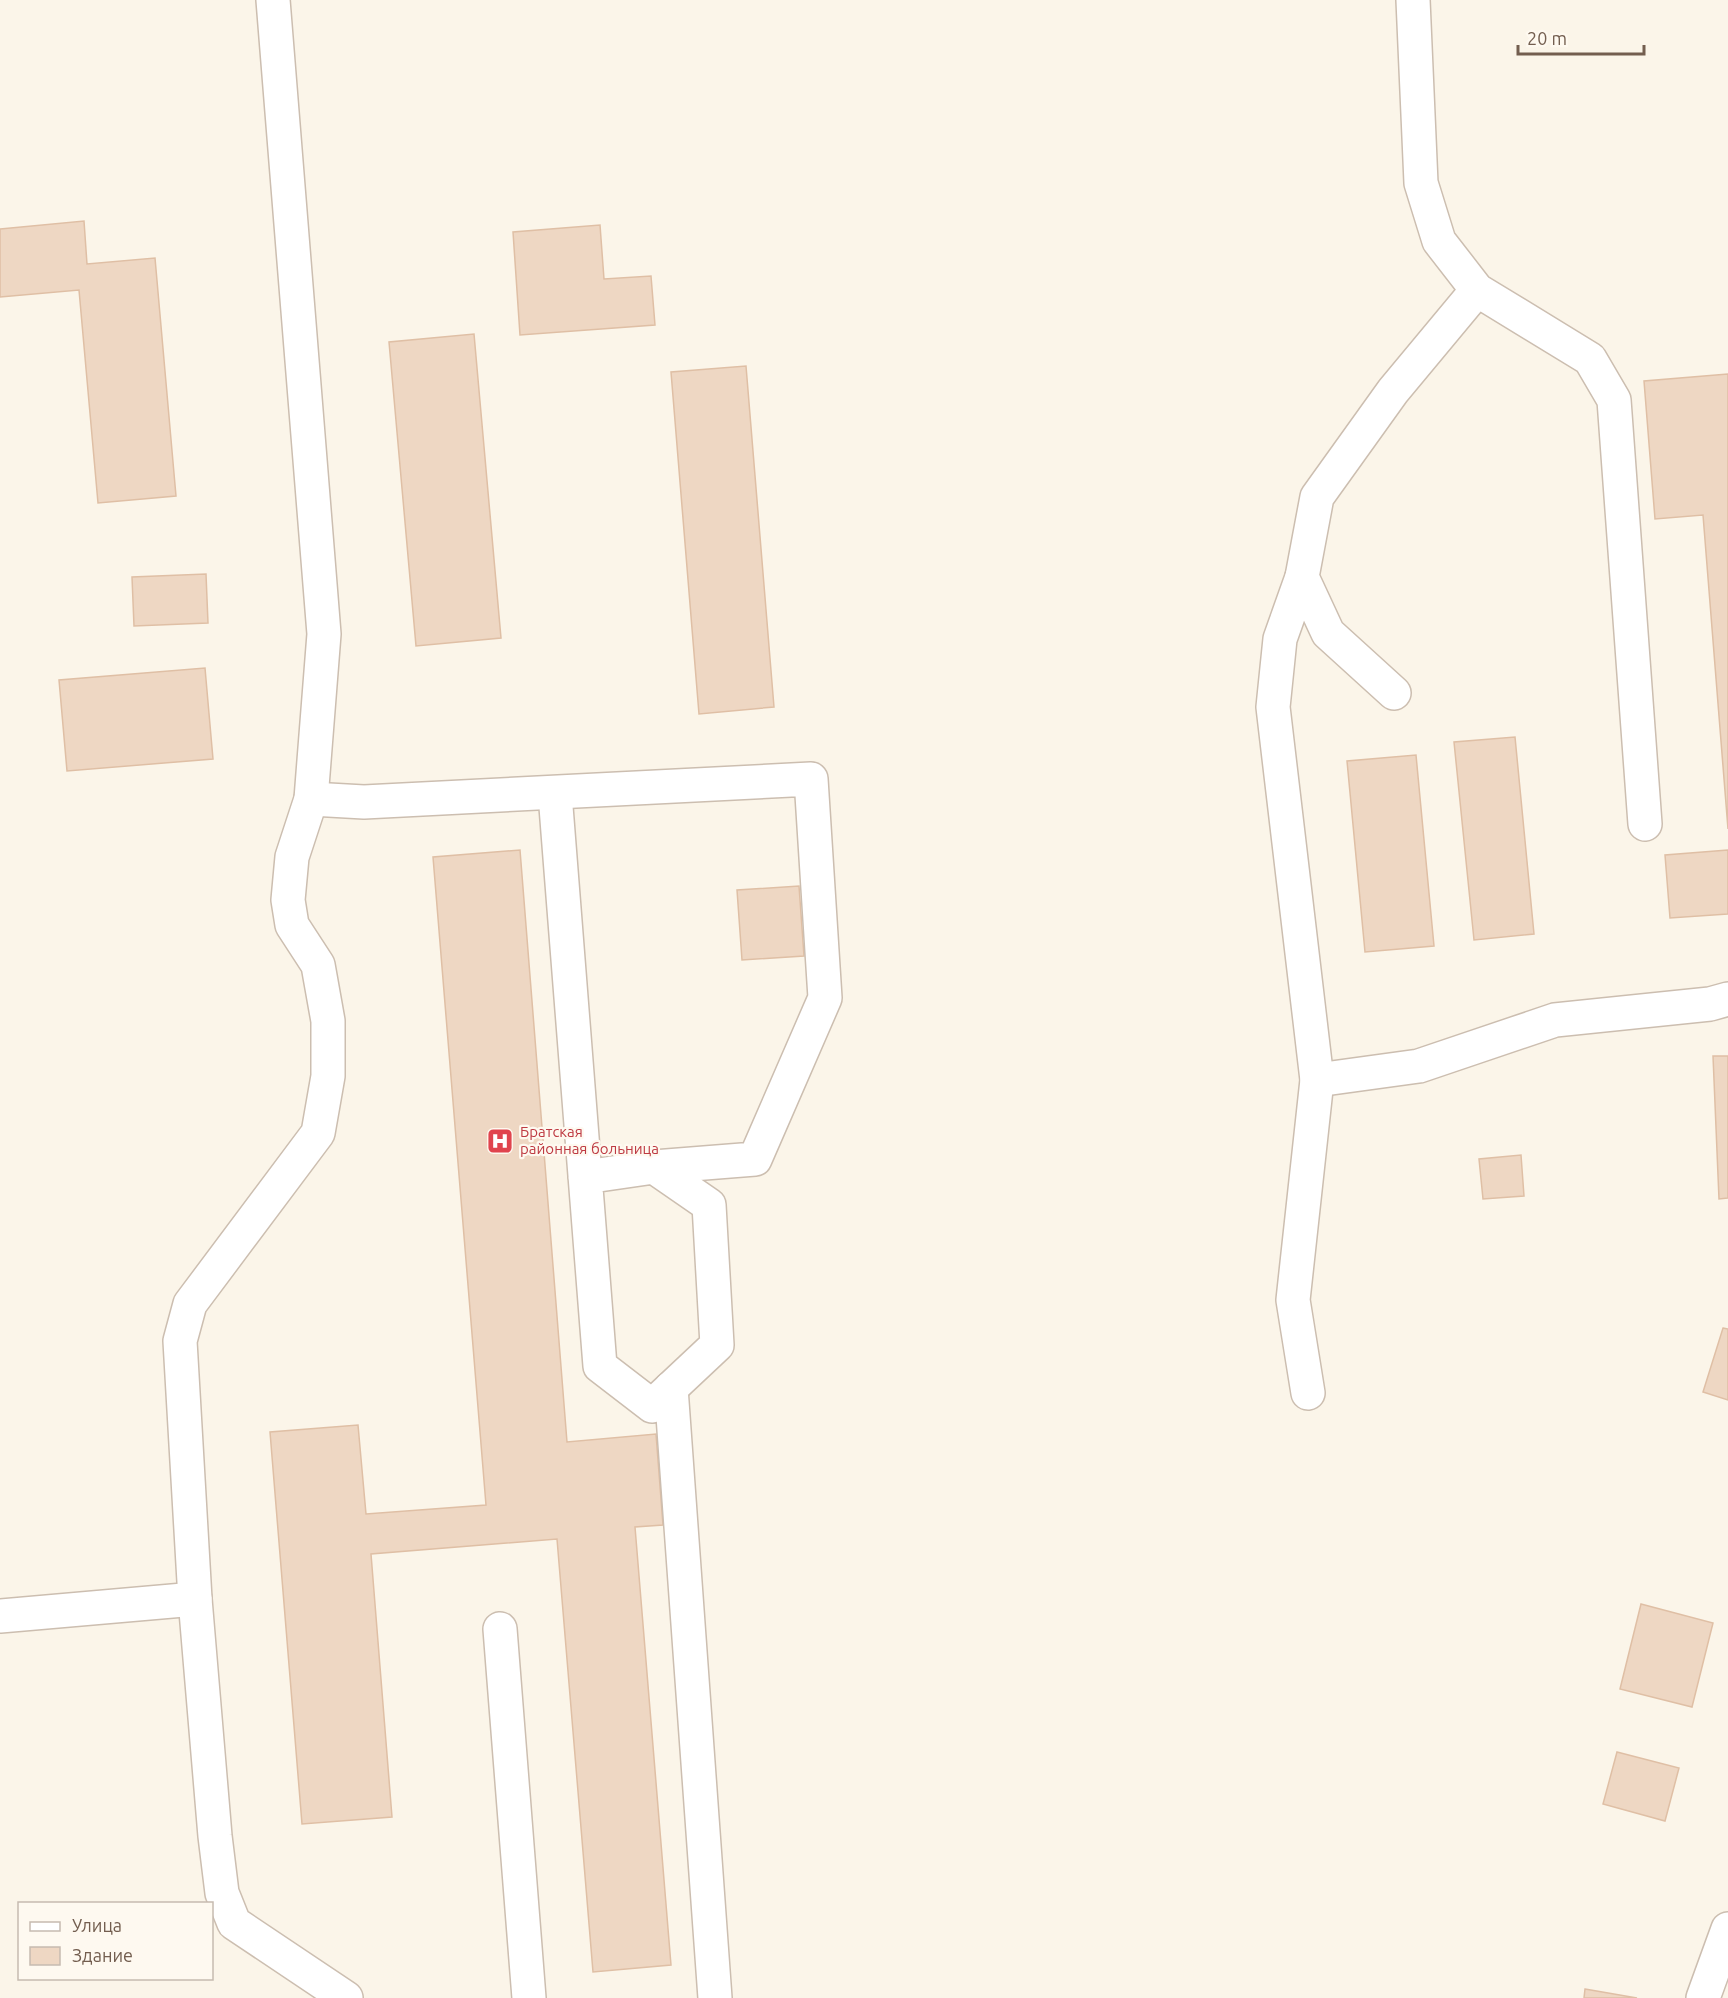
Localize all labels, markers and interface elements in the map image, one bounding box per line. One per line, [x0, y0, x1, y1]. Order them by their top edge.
scale bar [1518, 18, 1644, 56]
text: 20 m [1527, 28, 1567, 48]
place label: Братская районная больница [520, 1123, 659, 1157]
hospital icon: Братская районная больница [485, 1126, 515, 1156]
legend [18, 1902, 213, 1980]
text: Улица [72, 1915, 122, 1935]
text: Здание [72, 1945, 133, 1965]

